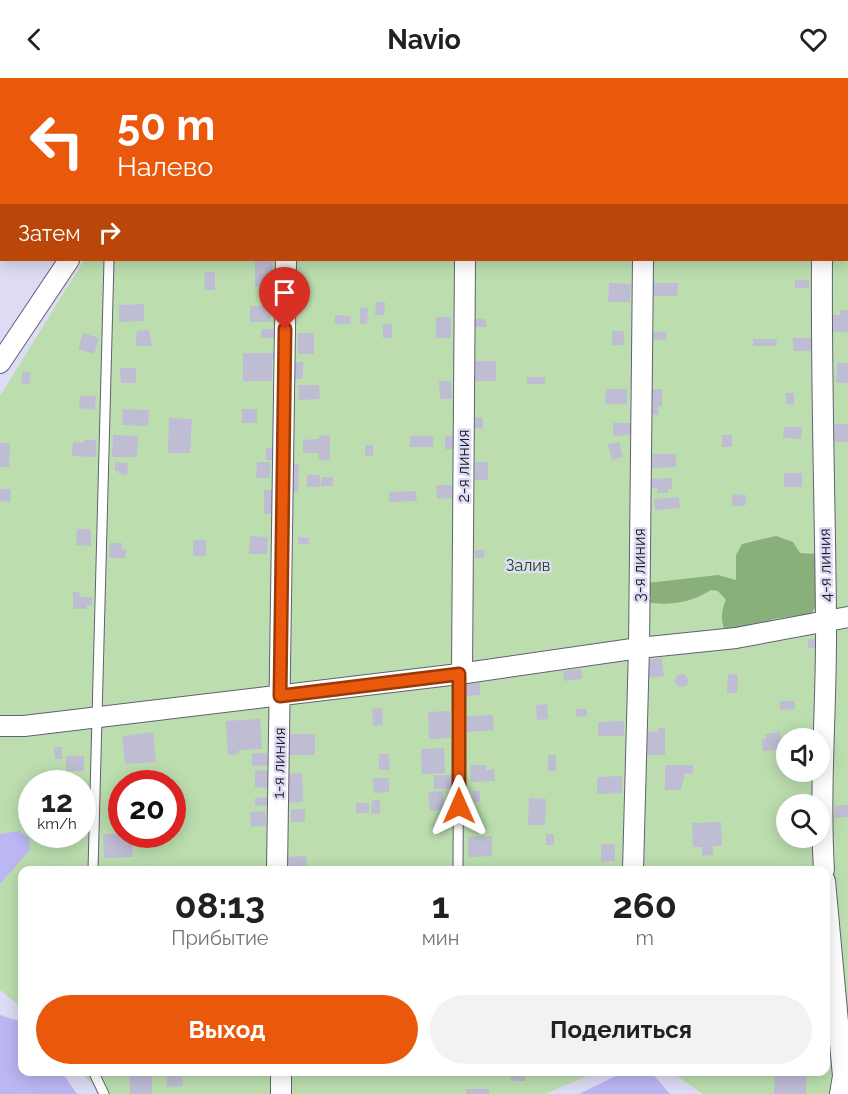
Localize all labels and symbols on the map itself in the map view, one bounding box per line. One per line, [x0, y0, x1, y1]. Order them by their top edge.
pin [259, 267, 310, 329]
street label: 2-я линия [454, 429, 473, 503]
street label: 3-я линия [630, 528, 649, 602]
street label: 4-я линия [815, 528, 835, 602]
park label: Залив [506, 556, 550, 575]
street label: 1-я линия [269, 727, 289, 799]
speed limit sign: 20 [108, 770, 186, 848]
position arrow [427, 774, 491, 838]

